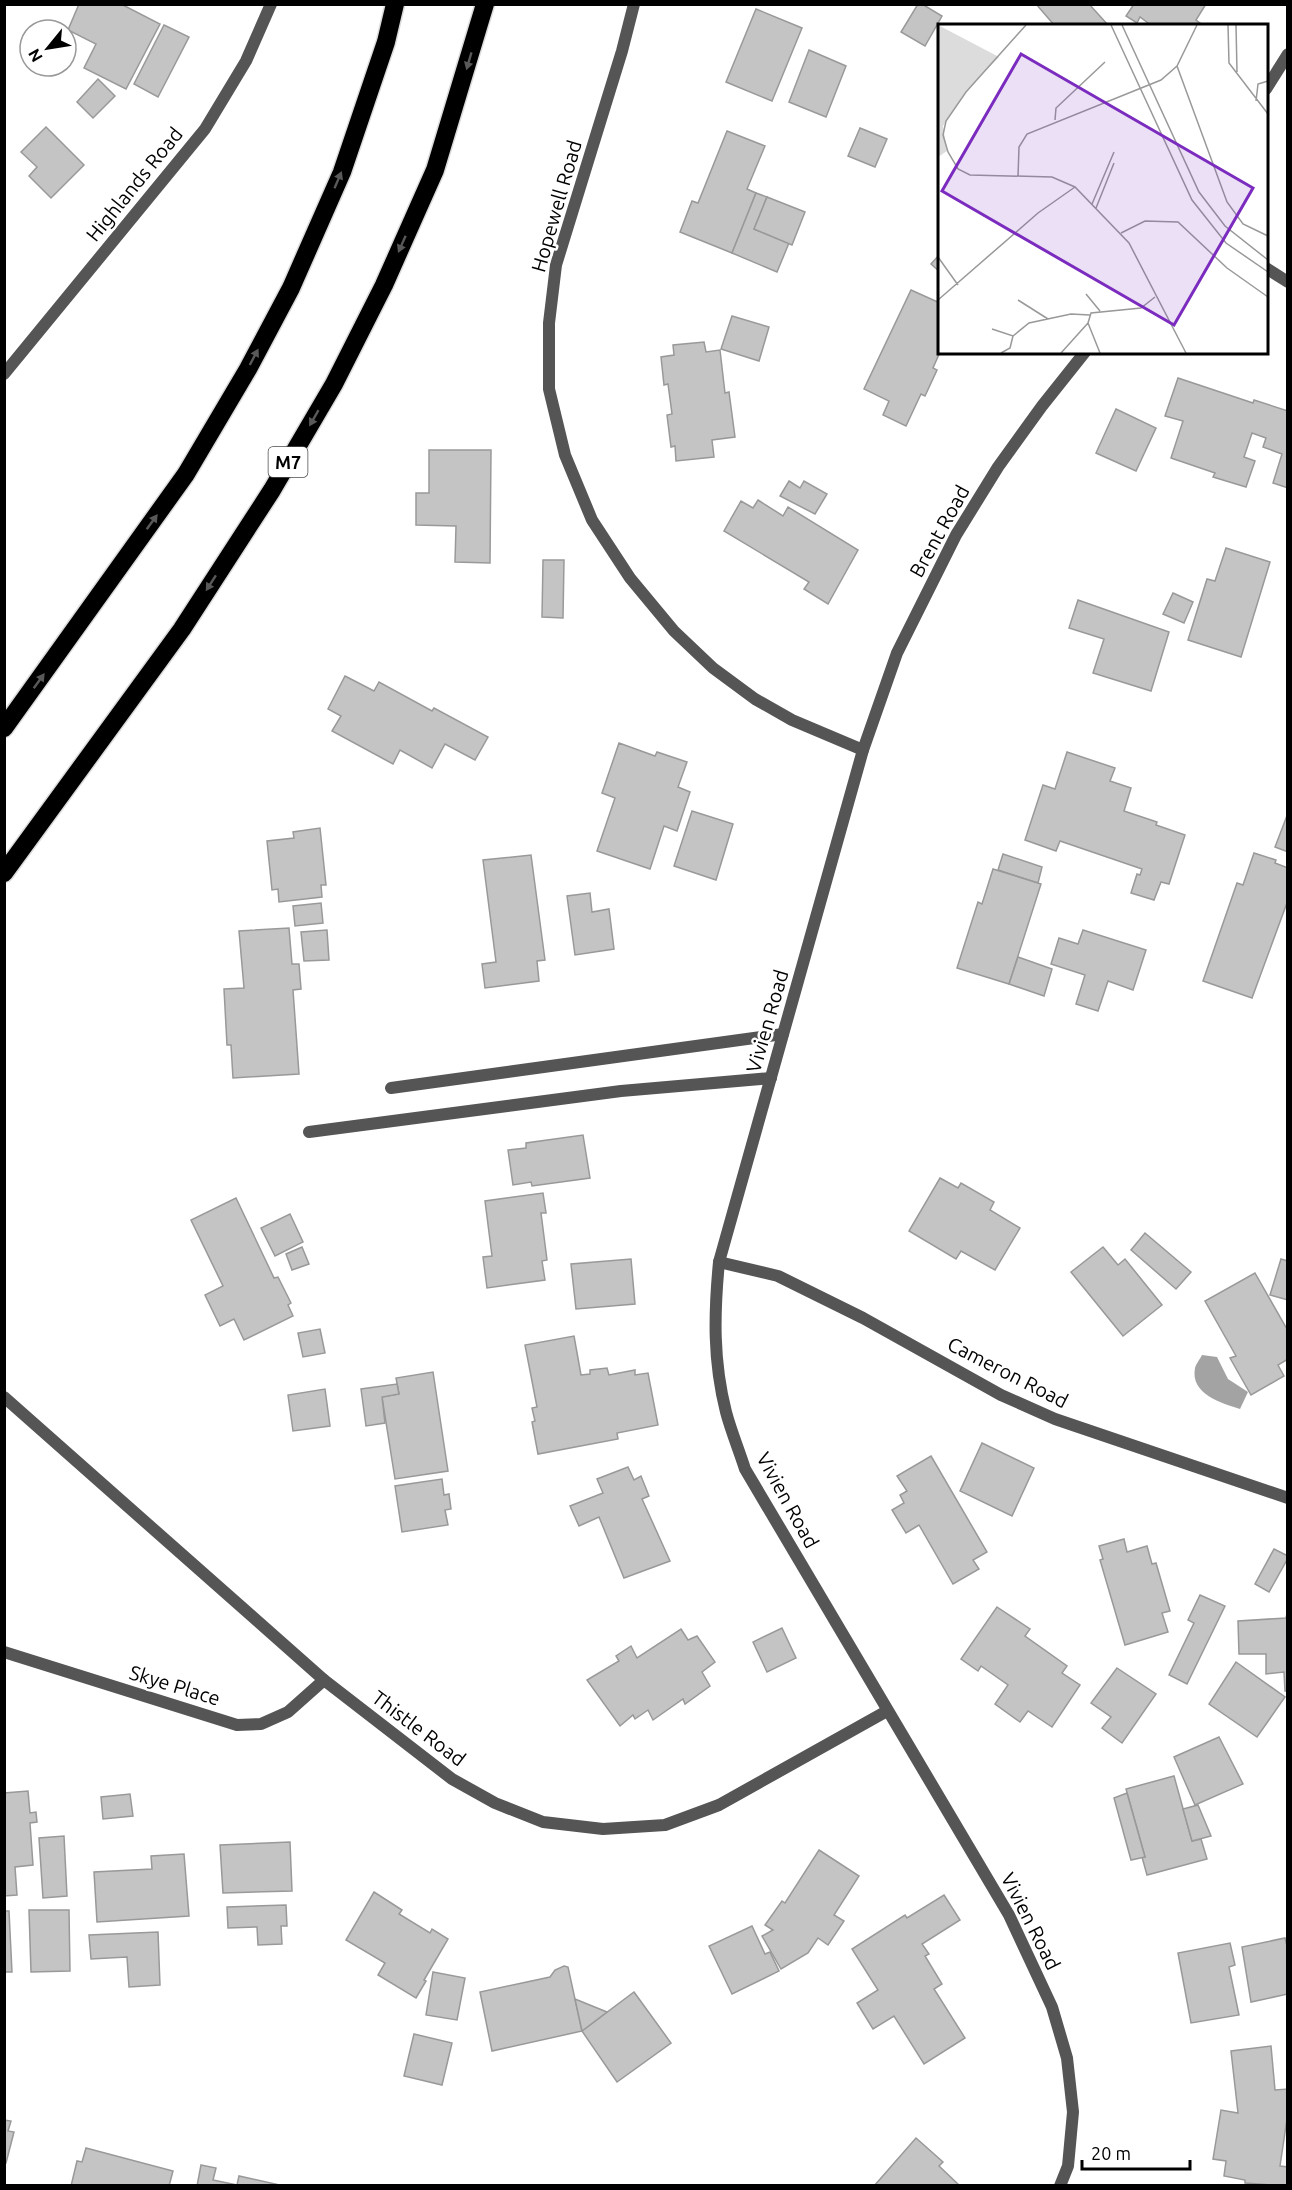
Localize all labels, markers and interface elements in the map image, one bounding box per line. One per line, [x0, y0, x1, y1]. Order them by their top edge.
north arrow [18, 18, 78, 78]
inset map [938, 24, 1268, 354]
text: N [24, 46, 46, 65]
one-way arrow [464, 52, 473, 70]
street label: Highlands Road [81, 122, 187, 246]
street label: Hopewell Road [526, 137, 586, 275]
one-way arrow [333, 171, 343, 189]
one-way arrow [397, 235, 407, 253]
one-way arrow [250, 348, 259, 365]
one-way arrow [309, 410, 320, 426]
road number: M7 [268, 447, 308, 477]
street label: Brent Road [904, 481, 974, 581]
one-way arrow [146, 515, 158, 531]
one-way arrow [206, 575, 217, 592]
one-way arrow [32, 673, 44, 688]
street label: Vivien Road [741, 967, 793, 1075]
street label: Cameron Road [944, 1332, 1072, 1412]
street label: Vivien Road [752, 1448, 824, 1552]
street label: Skye Place [127, 1660, 223, 1710]
street label: Thistle Road [368, 1685, 470, 1771]
street label: Vivien Road [997, 1869, 1065, 1973]
scale bar [1082, 2133, 1190, 2171]
text: 20 m [1091, 2143, 1131, 2163]

